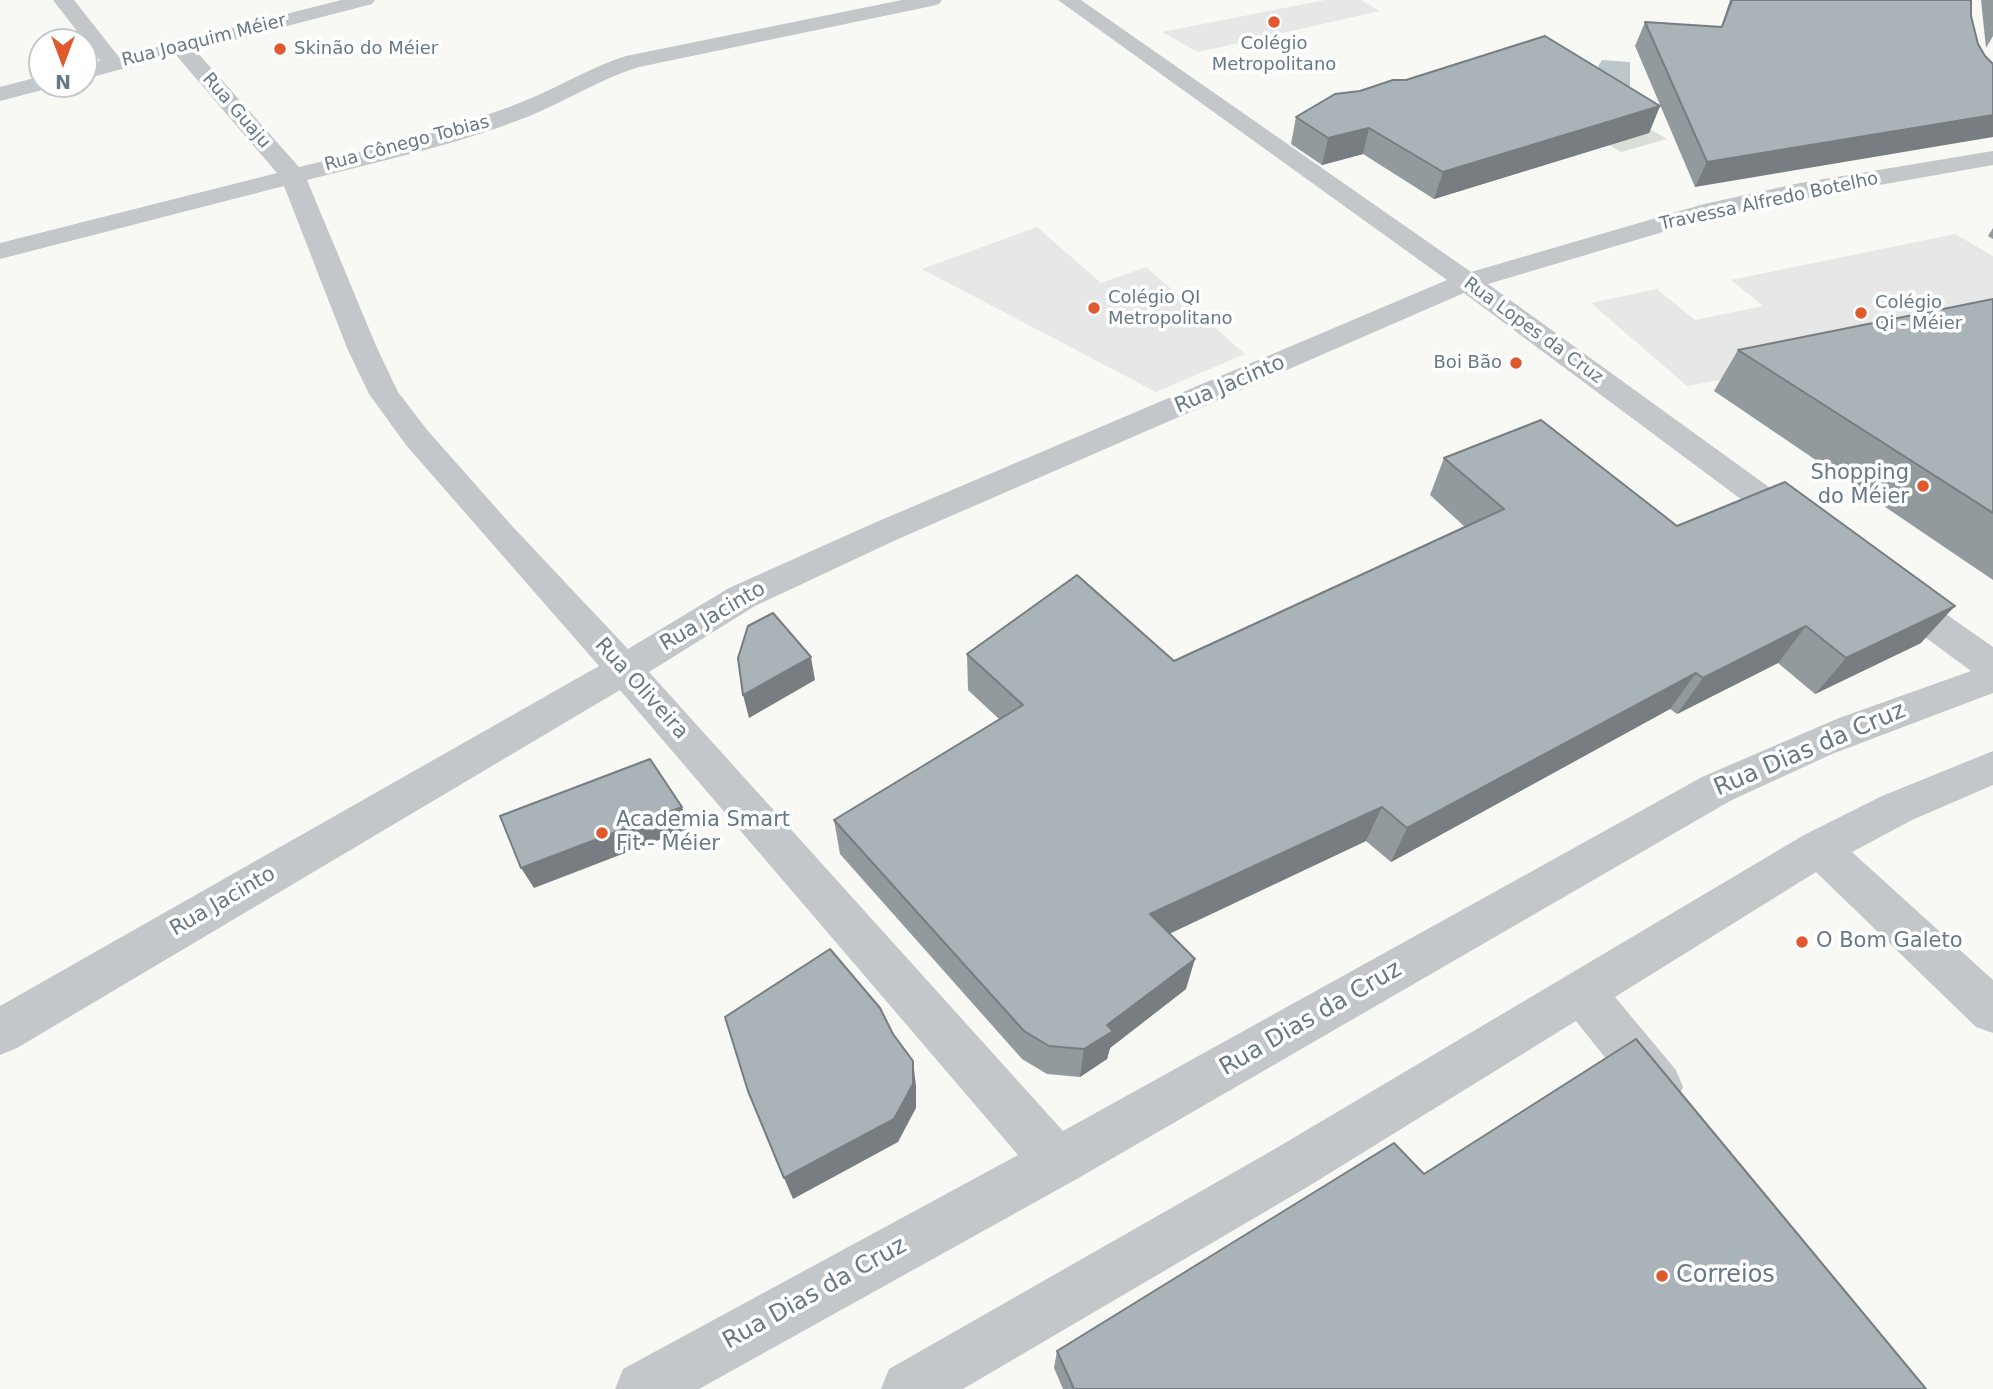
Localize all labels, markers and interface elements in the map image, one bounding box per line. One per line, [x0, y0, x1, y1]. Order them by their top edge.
street label: Rua Joaquim Méier [120, 10, 288, 72]
marker: Colégio Metropolitano [1266, 14, 1282, 30]
north arrow [28, 28, 98, 98]
place label: Colégio Metropolitano [1212, 33, 1336, 76]
place label: Skinão do Méier [294, 38, 438, 60]
marker: Skinão do Méier [272, 41, 288, 57]
street label: Rua Guaju [197, 69, 275, 153]
text: N [55, 71, 71, 93]
street label: Rua Cônego Tobias [322, 112, 492, 176]
street label: Travessa Alfredo Botelho [1658, 168, 1880, 236]
street label: Rua Lopes da Cruz [1459, 273, 1607, 389]
place label: Colégio QI Metropolitano [1108, 287, 1233, 330]
place label: Colégio Qi - Méier [1875, 292, 1962, 334]
marker: Colégio QI Metropolitano [1086, 300, 1102, 316]
marker: Colégio Qi - Méier [1853, 305, 1869, 321]
street label: Rua Jacinto [1171, 350, 1289, 420]
place label: Boi Bão [1434, 352, 1502, 374]
marker: Boi Bão [1508, 355, 1524, 371]
place label: Shopping do Méier [1810, 461, 1909, 511]
marker: Shopping do Méier [1915, 478, 1931, 494]
street label: Rua Jacinto [656, 577, 770, 657]
street label: Rua Oliveira [589, 633, 693, 745]
street label: Rua Dias da Cruz [1710, 697, 1910, 803]
place label: Academia Smart Fit - Méier [616, 808, 790, 858]
marker: Academia Smart Fit - Méier [594, 825, 610, 841]
street label: Rua Jacinto [166, 862, 280, 942]
place label: O Bom Galeto [1816, 929, 1963, 955]
marker: O Bom Galeto [1794, 934, 1810, 950]
street label: Rua Dias da Cruz [1215, 955, 1407, 1083]
street label: Rua Dias da Cruz [718, 1232, 912, 1356]
place label: Correios [1676, 1262, 1775, 1290]
marker: Correios [1654, 1268, 1670, 1284]

